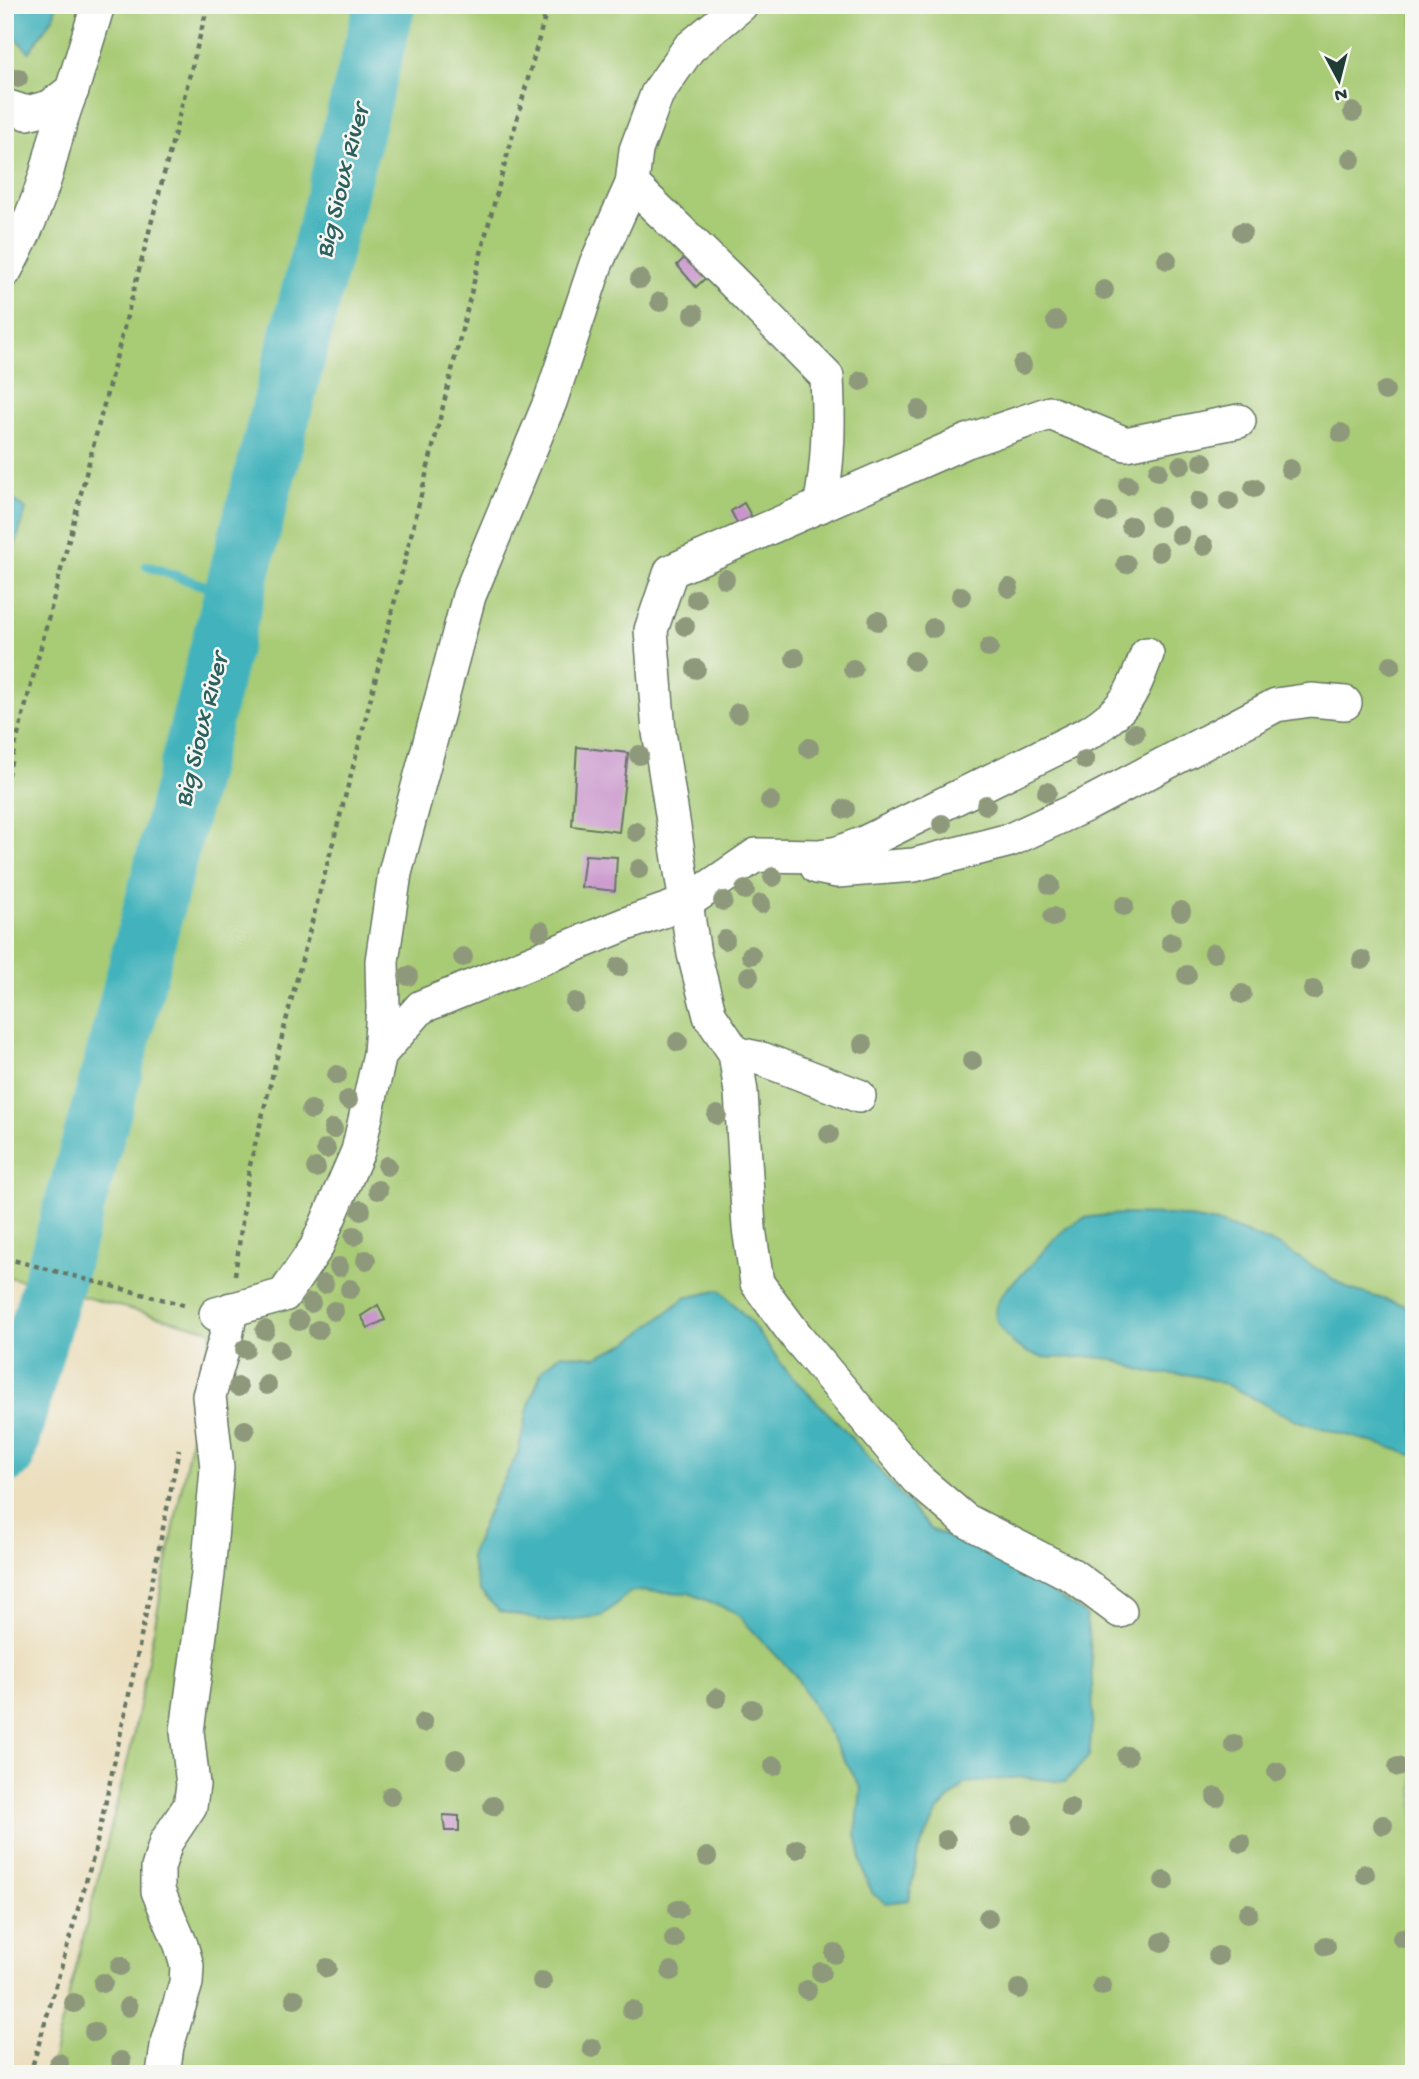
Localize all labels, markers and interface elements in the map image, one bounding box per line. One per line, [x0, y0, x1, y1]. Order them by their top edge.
north arrow [1304, 46, 1374, 116]
text: N [1333, 81, 1348, 106]
water label: Big Sioux River [310, 98, 379, 262]
water label: Big Sioux River [169, 647, 238, 811]

